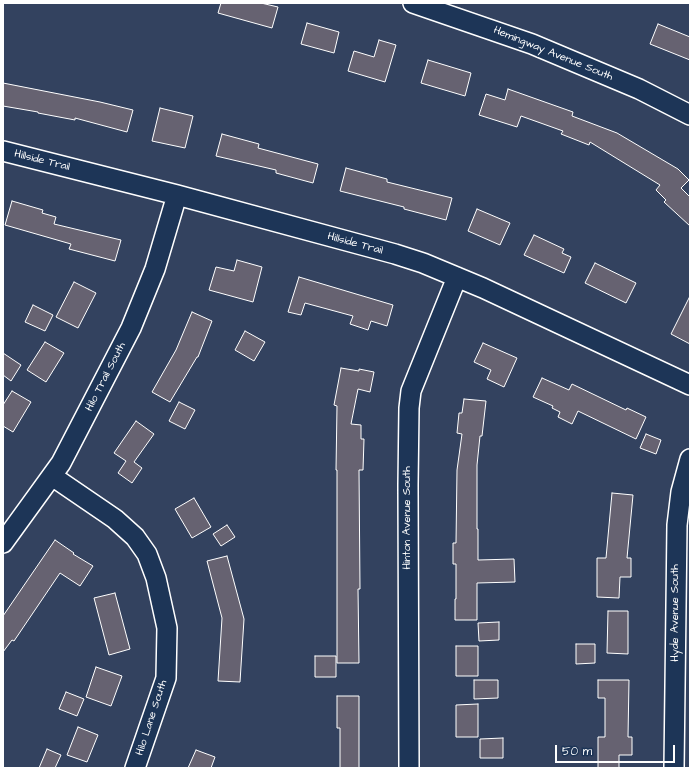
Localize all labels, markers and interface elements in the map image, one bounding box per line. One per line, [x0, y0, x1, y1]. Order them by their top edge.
street label: Hemingway Avenue South [491, 24, 615, 84]
street label: Hillside Trail [13, 148, 71, 174]
street label: Hillside Trail [326, 230, 384, 258]
street label: Hilo Trail South [83, 340, 129, 414]
street label: Hinton Avenue South [401, 466, 415, 570]
street label: Hyde Avenue South [669, 564, 683, 662]
street label: Hilo Lane South [134, 679, 170, 757]
scale bar [557, 737, 677, 763]
text: 50 m [562, 743, 592, 760]

